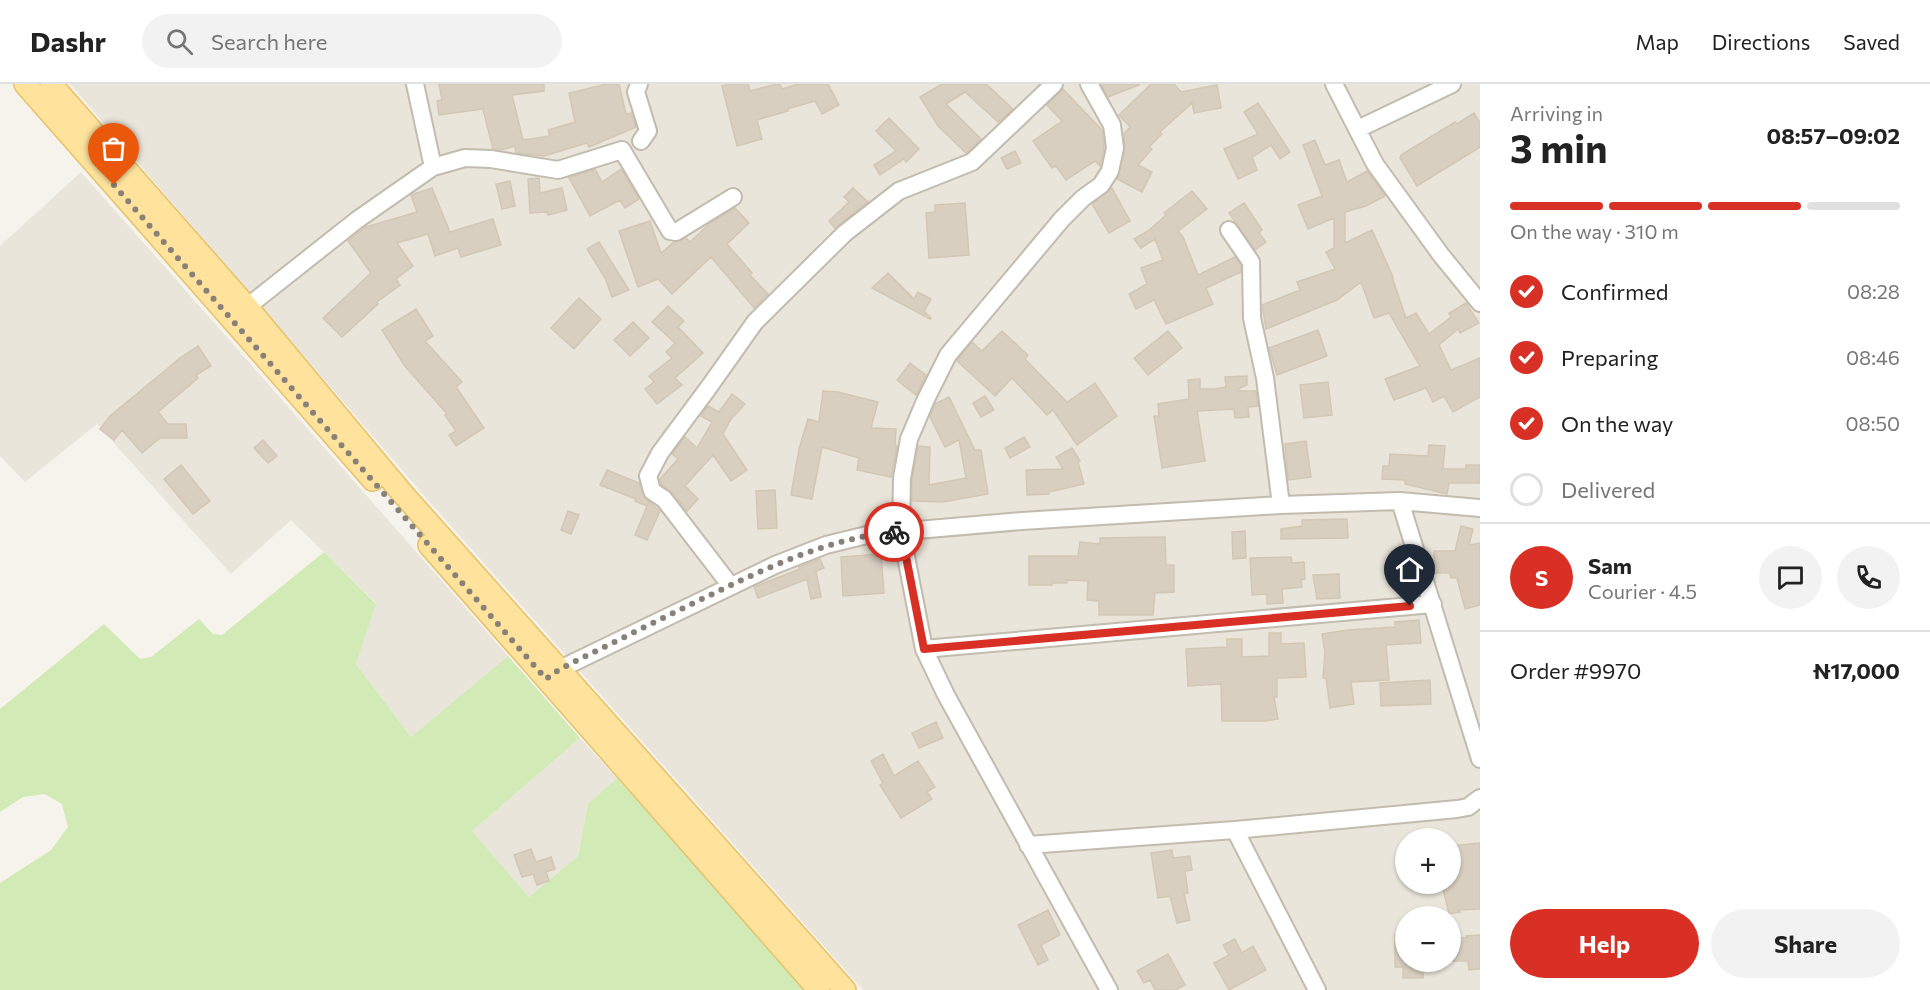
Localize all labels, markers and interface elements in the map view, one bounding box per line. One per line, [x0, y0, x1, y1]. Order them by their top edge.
search box [142, 14, 562, 68]
text: Dashr [30, 24, 106, 58]
icon: search [163, 25, 196, 58]
text: Search here [211, 28, 327, 55]
text: Map [1636, 29, 1679, 54]
text: Directions [1712, 29, 1810, 54]
text: Saved [1843, 29, 1900, 54]
text: Arriving in [1510, 101, 1603, 125]
text: 08:57–09:02 [1767, 122, 1900, 149]
pin [88, 123, 139, 185]
text: 3 min [1510, 123, 1608, 171]
icon: bag [97, 132, 130, 165]
text: On the way · 310 m [1510, 219, 1679, 243]
icon: check [1510, 275, 1543, 308]
text: Confirmed [1561, 278, 1668, 305]
text: 08:28 [1847, 279, 1900, 303]
icon: check [1510, 341, 1543, 374]
text: Preparing [1561, 344, 1658, 371]
text: 08:46 [1846, 345, 1900, 369]
icon: check [1510, 407, 1543, 440]
text: On the way [1561, 410, 1673, 437]
text: 08:50 [1846, 411, 1900, 435]
text: Delivered [1561, 476, 1655, 503]
courier [864, 502, 924, 562]
icon: bike [878, 516, 911, 549]
pin [1384, 544, 1435, 606]
button: chat [1759, 546, 1822, 609]
button: phone [1837, 546, 1900, 609]
text: Sam [1588, 552, 1632, 579]
icon: home [1393, 553, 1426, 586]
text: S [1535, 564, 1548, 591]
text: Courier · 4.5 [1588, 579, 1697, 603]
text: Order #9970 [1510, 657, 1641, 684]
text: ₦17,000 [1812, 657, 1900, 684]
map controls [1395, 828, 1461, 972]
button: + [1395, 828, 1461, 894]
button: − [1395, 906, 1461, 972]
button: Help [1510, 909, 1699, 978]
button: Share [1711, 909, 1900, 978]

